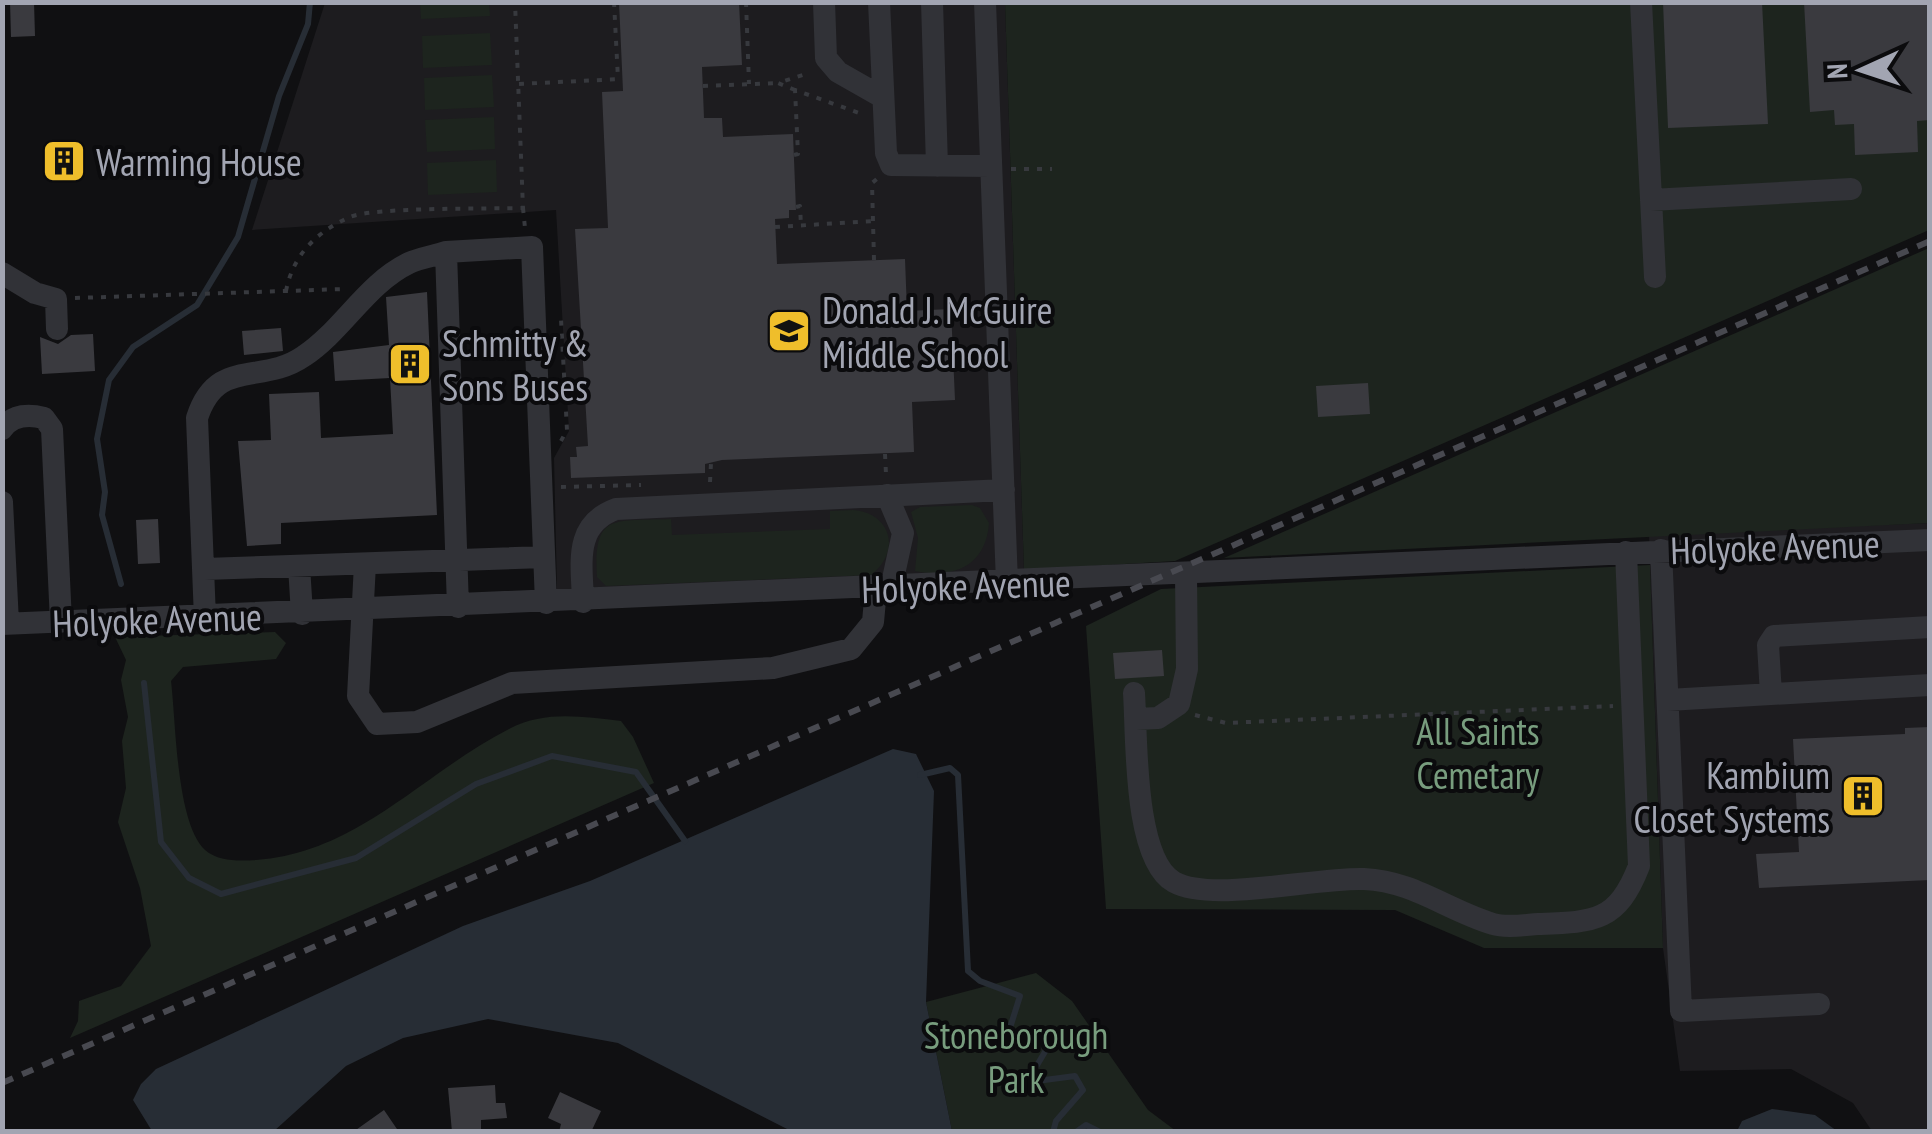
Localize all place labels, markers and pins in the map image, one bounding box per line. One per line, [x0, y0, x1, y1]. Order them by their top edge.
place label: Warming House [96, 137, 302, 186]
building icon: Warming House [41, 138, 87, 184]
place label: Donald J. McGuire Middle School [822, 285, 1052, 378]
school or university icon: Donald J. McGuire Middle School [766, 308, 812, 354]
place label: Schmitty & Sons Buses [442, 318, 588, 411]
building icon: Schmitty & Sons Buses [387, 341, 433, 387]
place label: Kambium Closet Systems [1633, 750, 1830, 843]
building icon: Kambium Closet Systems [1840, 773, 1886, 819]

